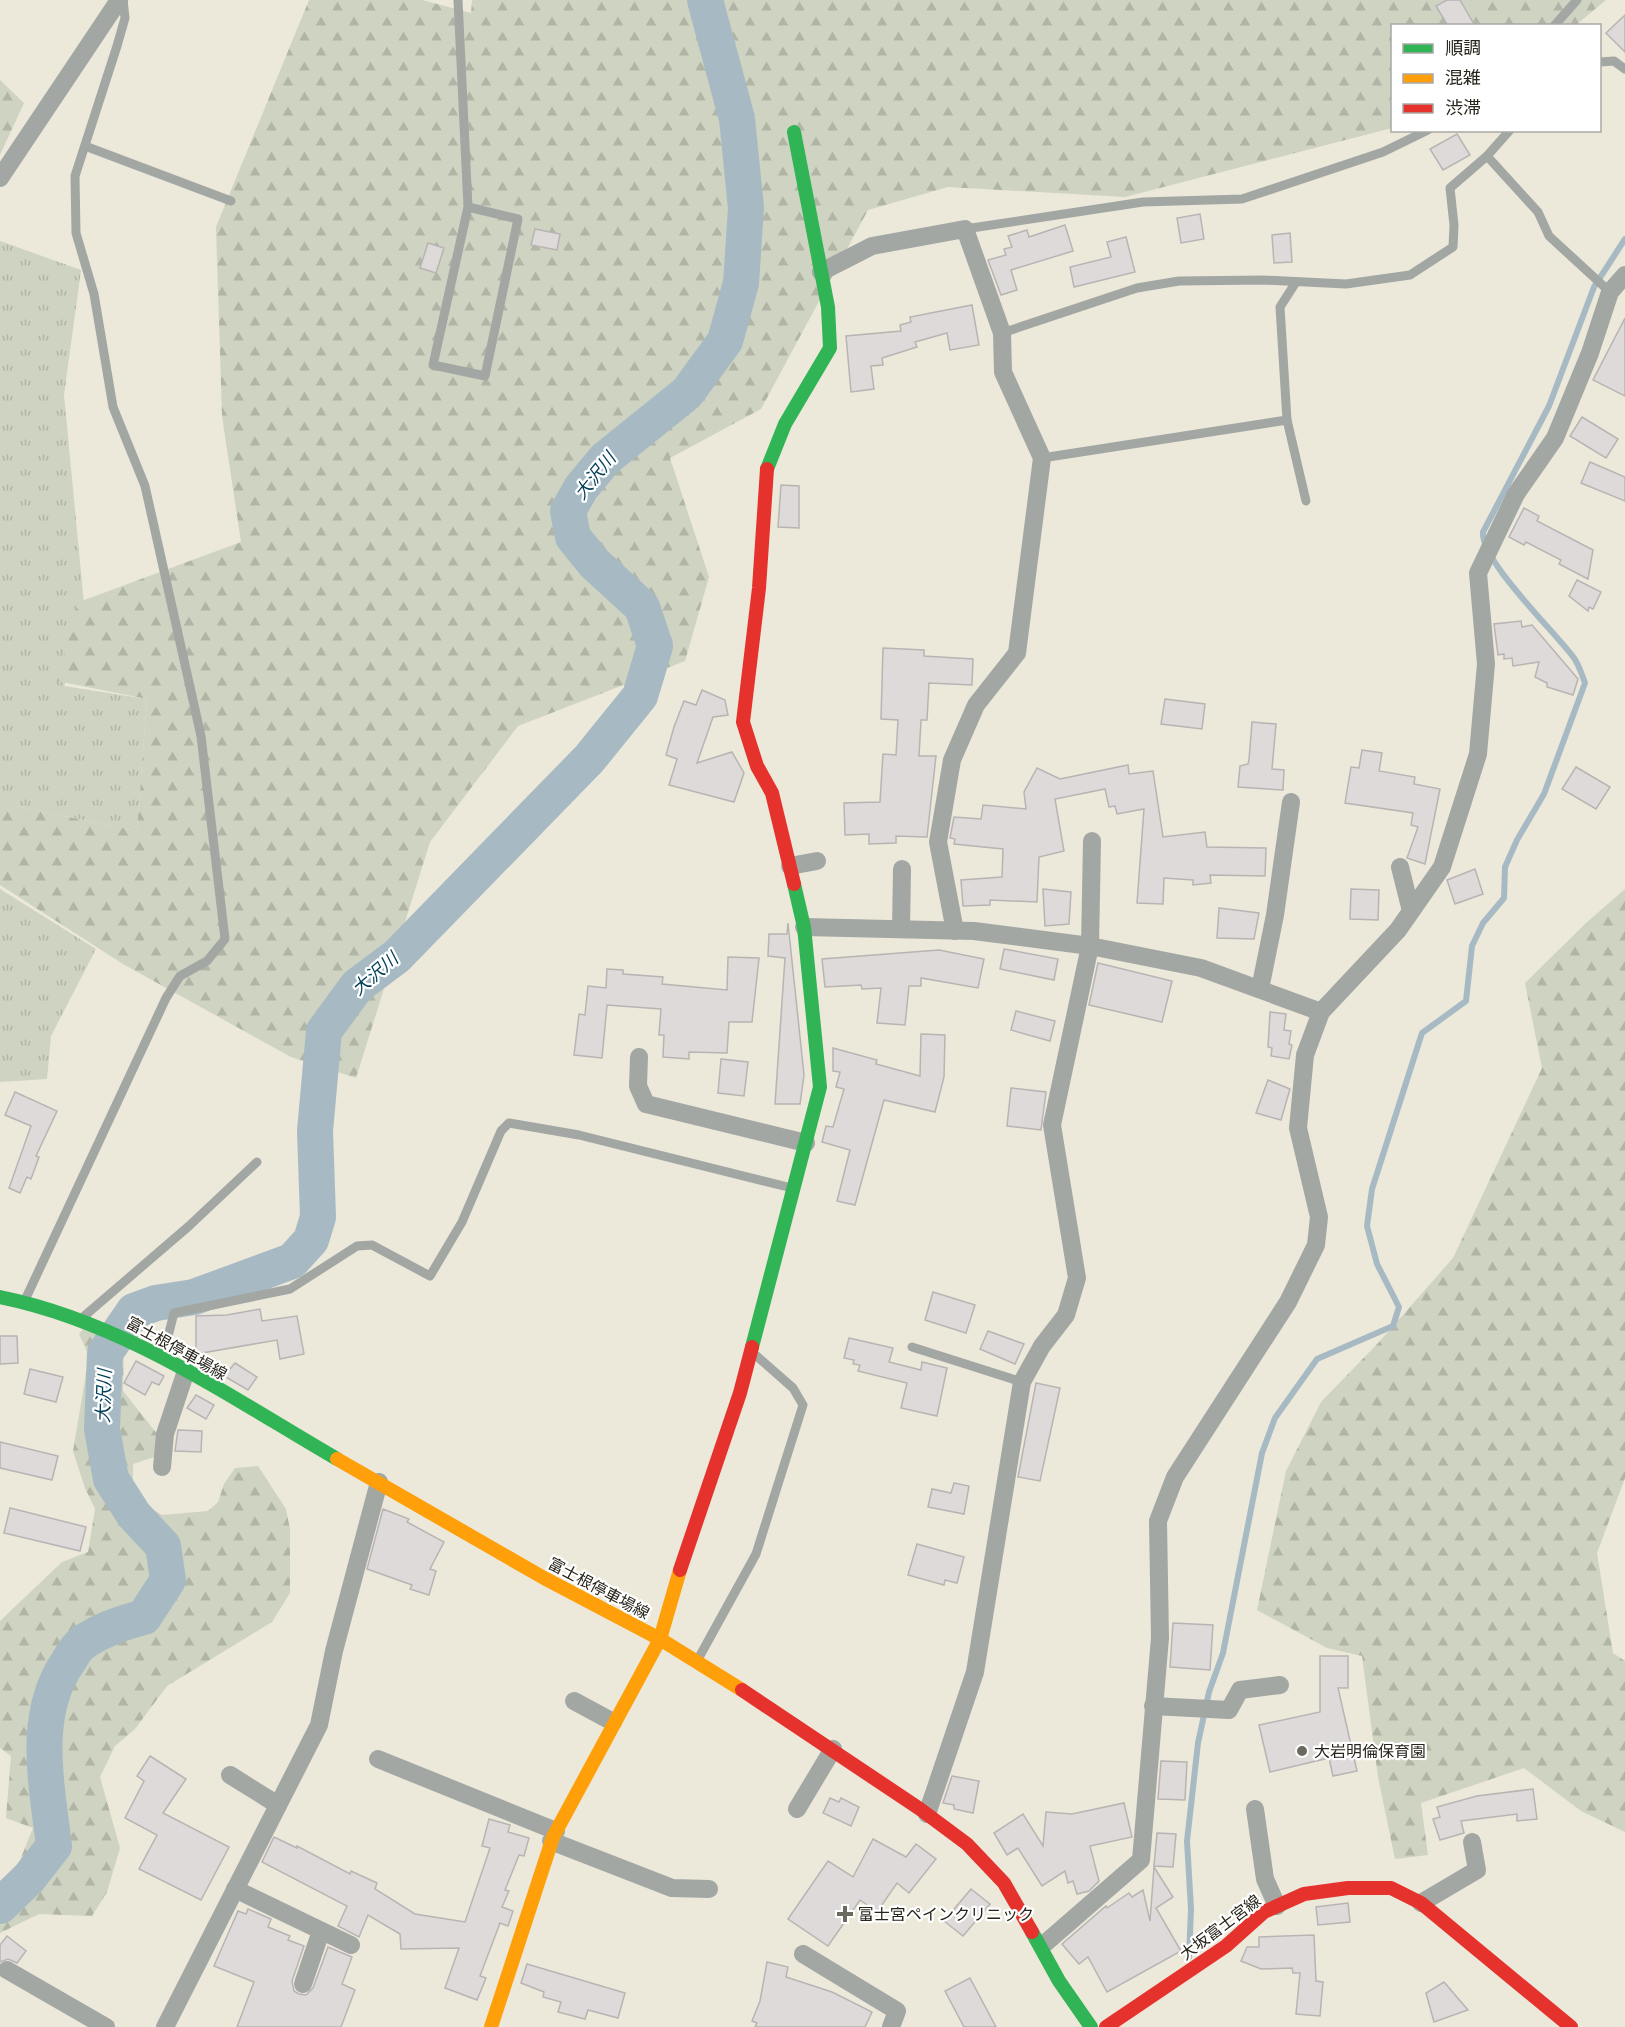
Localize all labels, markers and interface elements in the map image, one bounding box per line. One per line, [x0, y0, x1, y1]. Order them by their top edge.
legend [1391, 24, 1601, 132]
text: 順調 [1445, 35, 1481, 60]
text: 混雑 [1445, 65, 1481, 90]
text: 渋滞 [1445, 95, 1481, 120]
water label: 大沢川 [568, 445, 623, 505]
water label: 大沢川 [346, 945, 405, 1001]
street label: 富士根停車場線 [122, 1311, 231, 1386]
water label: 大沢川 [90, 1367, 117, 1423]
street label: 富士根停車場線 [544, 1552, 654, 1625]
place label: 大岩明倫保育園 [1314, 1740, 1426, 1763]
marker: 大岩明倫保育園 [1295, 1744, 1309, 1758]
street label: 大坂富士宮線 [1175, 1889, 1266, 1965]
place label: 富士宮ペインクリニック [858, 1903, 1034, 1926]
marker: 富士宮ペインクリニック [836, 1905, 854, 1923]

